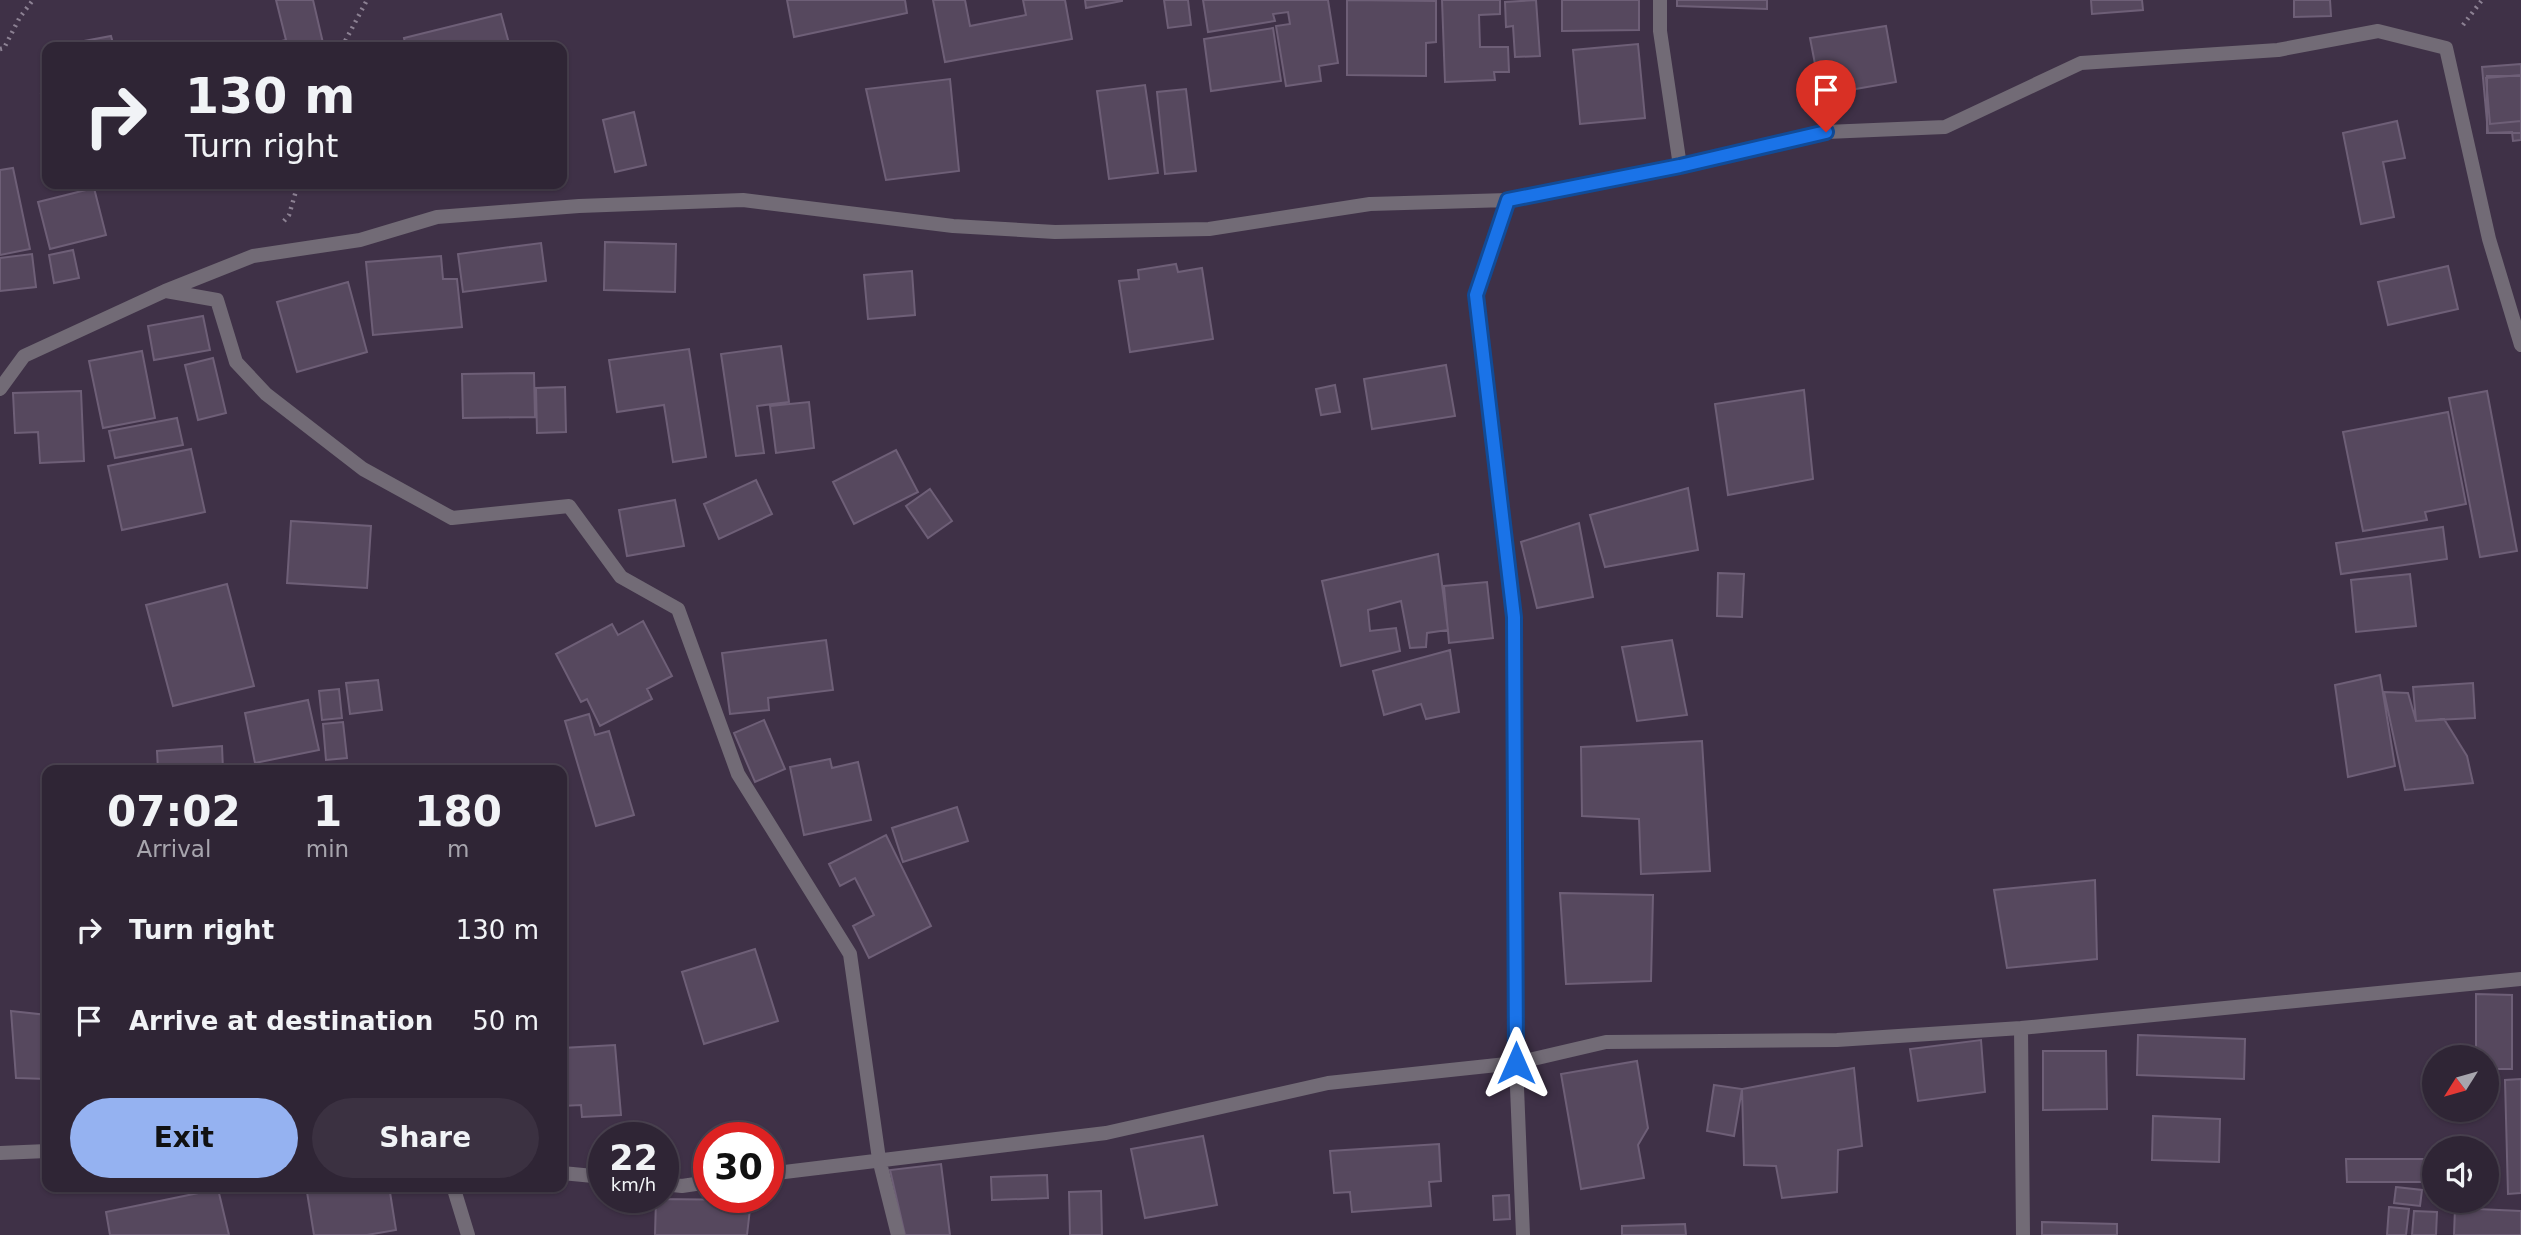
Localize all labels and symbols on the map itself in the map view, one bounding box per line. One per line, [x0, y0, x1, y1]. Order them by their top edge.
pin [1796, 60, 1856, 132]
position arrow [1479, 1026, 1553, 1100]
north arrow [2422, 1045, 2499, 1122]
speed limit sign: 30 [693, 1122, 784, 1213]

